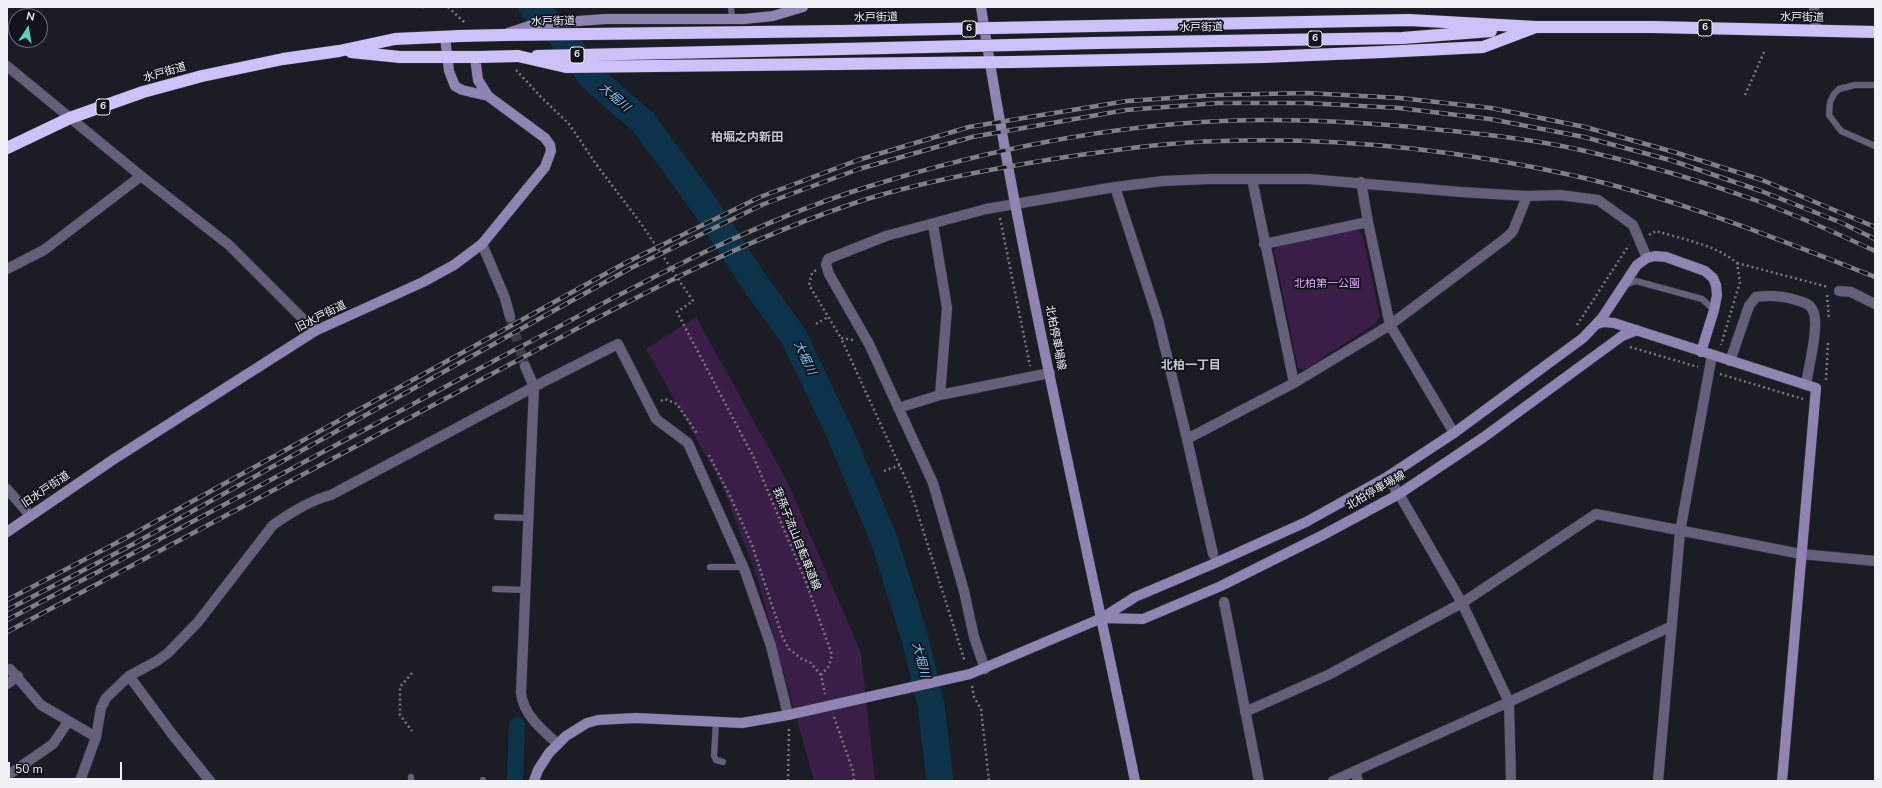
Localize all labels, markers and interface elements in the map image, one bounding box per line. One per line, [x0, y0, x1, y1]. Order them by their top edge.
north arrow [8, 8, 48, 48]
text: N [25, 9, 36, 25]
street label: 水戸街道 [854, 11, 898, 25]
street label: 水戸街道 [1780, 11, 1824, 25]
street label: 水戸街道 [531, 15, 575, 29]
road number: 6 [1698, 20, 1712, 36]
road number: 6 [962, 21, 976, 37]
street label: 水戸街道 [1179, 21, 1223, 35]
road number: 6 [1308, 31, 1322, 47]
road number: 6 [570, 47, 584, 63]
street label: 水戸街道 [142, 61, 188, 85]
water label: 大堀川 [596, 81, 632, 115]
road number: 6 [96, 99, 110, 115]
district label: 柏堀之内新田 [711, 131, 783, 145]
park label: 北柏第一公園 [1294, 277, 1360, 291]
street label: 旧水戸街道 [294, 299, 348, 335]
street label: 北柏停車場線 [1042, 304, 1068, 372]
water label: 大堀川 [790, 339, 818, 377]
district label: 北柏一丁目 [1161, 359, 1221, 373]
street label: 旧水戸街道 [20, 469, 72, 511]
street label: 北柏停車場線 [1344, 469, 1408, 513]
street label: 我孫子流山自転車道線 [769, 486, 823, 592]
water label: 大堀川 [909, 641, 931, 679]
scale bar [10, 754, 124, 780]
text: 50 m [15, 761, 43, 777]

